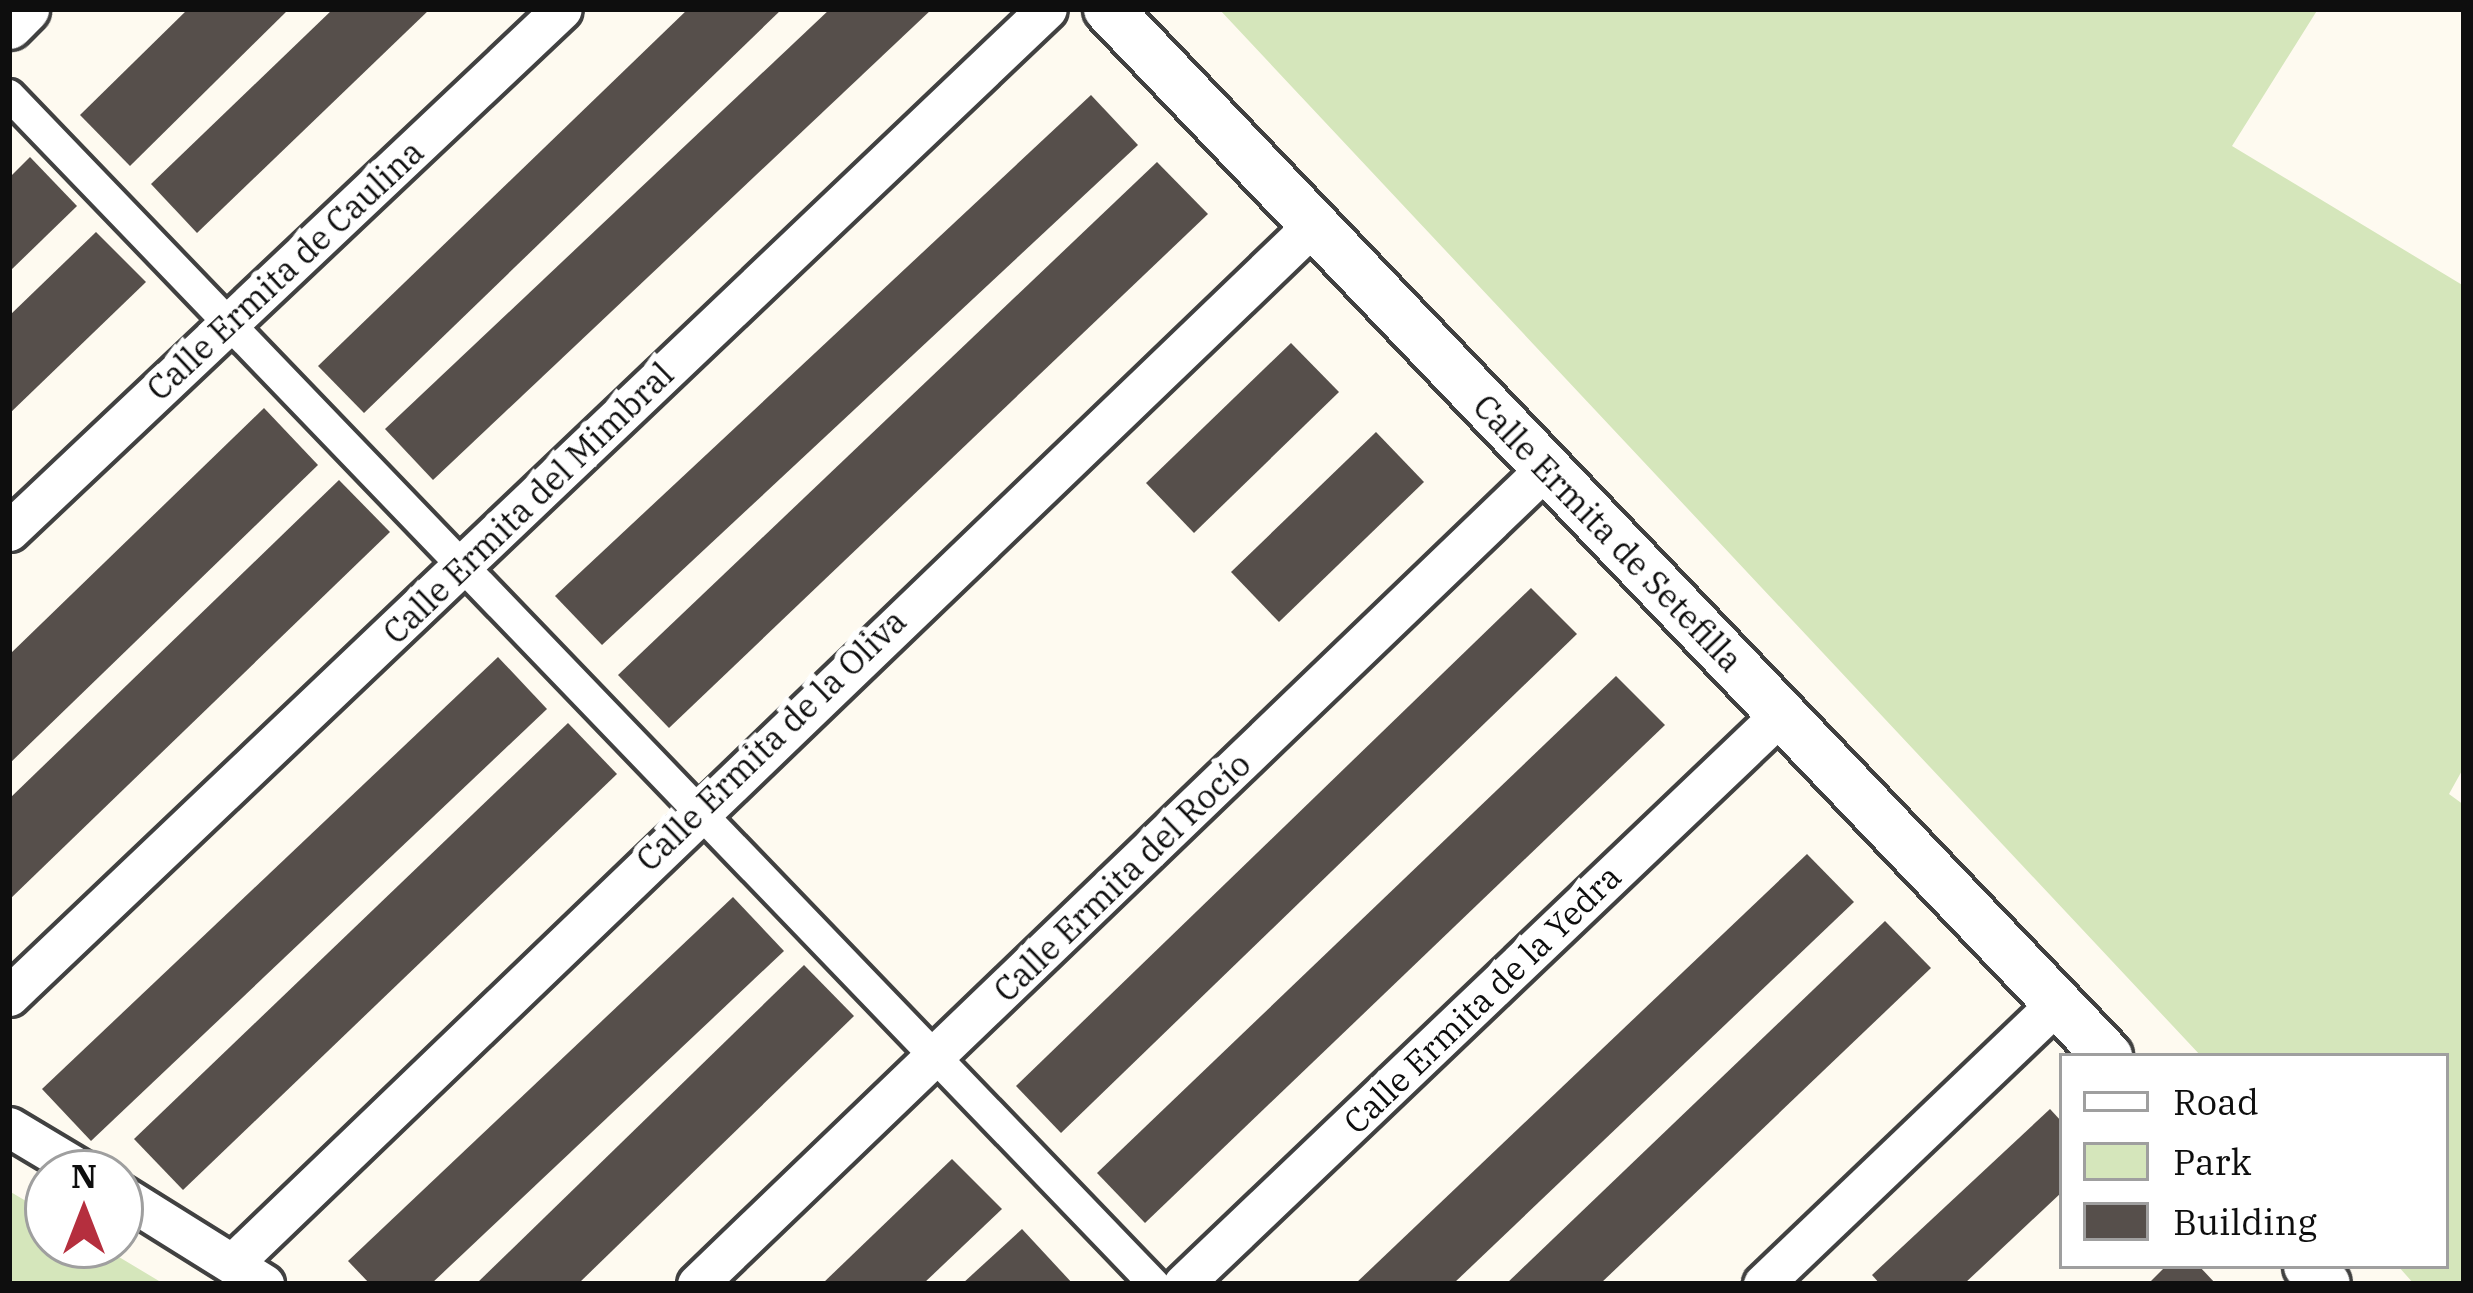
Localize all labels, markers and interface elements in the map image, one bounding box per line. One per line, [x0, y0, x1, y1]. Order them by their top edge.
street label: Calle Ermita de Caulina [139, 132, 431, 408]
street label: Calle Ermita del Mimbral [375, 354, 681, 652]
street label: Calle Ermita de Setefilla [1465, 386, 1751, 680]
street label: Calle Ermita de la Oliva [628, 601, 914, 879]
street label: Calle Ermita del Rocío [986, 744, 1258, 1010]
street label: Calle Ermita de la Yedra [1335, 856, 1629, 1142]
legend [2059, 1053, 2449, 1269]
text: Road [2173, 1078, 2259, 1125]
text: Park [2173, 1138, 2252, 1185]
north arrow [24, 1149, 144, 1269]
text: N [71, 1154, 97, 1197]
text: Building [2173, 1198, 2317, 1245]

